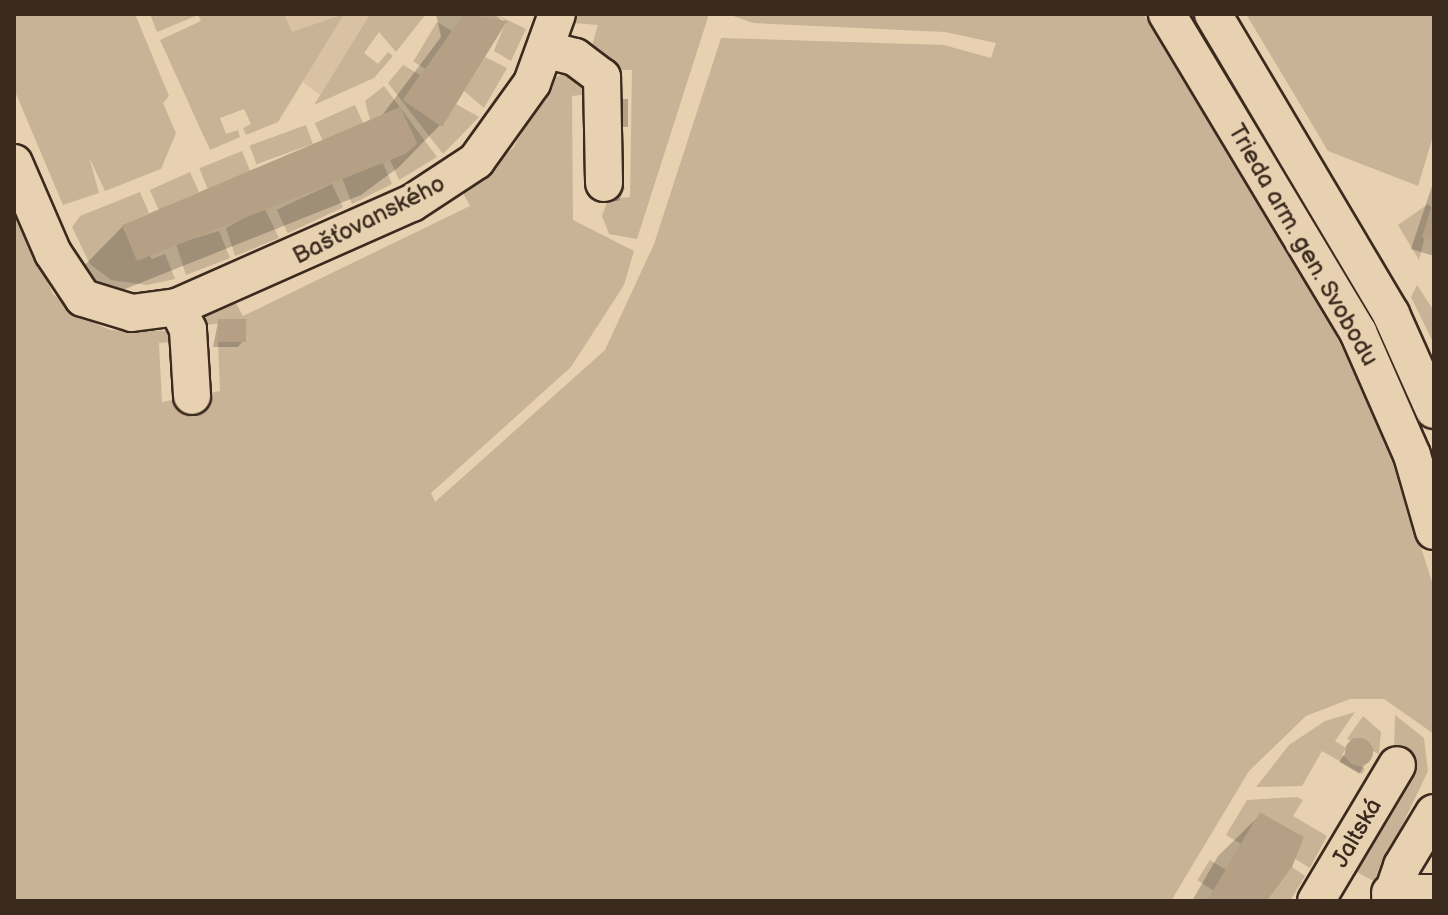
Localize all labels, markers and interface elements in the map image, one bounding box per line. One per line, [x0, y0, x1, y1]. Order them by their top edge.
street label: Trieda arm. gen. Svobodu [1222, 119, 1384, 371]
street label: Bašťovanského [288, 169, 450, 271]
street label: Jaltská [1326, 793, 1388, 873]

